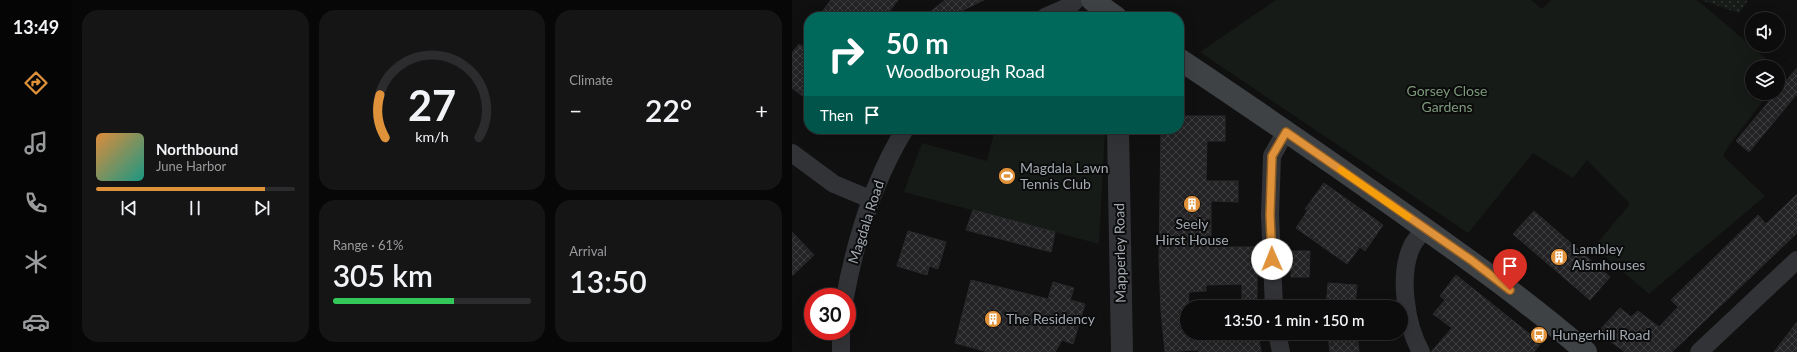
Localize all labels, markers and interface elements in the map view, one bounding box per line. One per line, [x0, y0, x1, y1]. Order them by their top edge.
map controls [1745, 12, 1785, 100]
button: sound [1745, 12, 1785, 52]
text: 13:49 [13, 16, 59, 38]
text: 50 m [886, 26, 949, 60]
icon: right [820, 28, 872, 80]
text: Woodborough Road [886, 60, 1045, 82]
button: layers [1745, 60, 1785, 100]
icon: directions [22, 69, 50, 97]
text: Climate [569, 72, 613, 88]
text: 27 [408, 80, 456, 130]
park label: Gorsey Close Gardens [1407, 82, 1487, 115]
text: 22° [645, 92, 692, 128]
text: − [569, 97, 582, 124]
text: + [755, 97, 768, 124]
icon: arrive [861, 104, 883, 126]
text: Then [820, 106, 853, 124]
text: km/h [415, 127, 449, 144]
icon: music [22, 129, 50, 157]
text: Northbound [156, 140, 238, 158]
text: June Harbor [156, 158, 226, 174]
place label: Magdala Lawn Tennis Club [1020, 159, 1109, 192]
sports icon: Magdala Lawn Tennis Club [997, 166, 1017, 186]
street label: Magdala Road [844, 178, 887, 266]
icon: phone [22, 189, 50, 217]
building icon: Seely Hirst House [1182, 194, 1202, 214]
icon: previous [118, 197, 140, 219]
icon: pause [184, 197, 206, 219]
icon: next [251, 197, 273, 219]
street label: Mapperley Road [1110, 203, 1129, 303]
place label: Seely Hirst House [1155, 215, 1229, 248]
text: Range · 61% [333, 237, 403, 253]
position arrow [1251, 238, 1293, 280]
place label: Lambley Alsmhouses [1572, 240, 1645, 273]
text: Arrival [569, 243, 607, 259]
building icon: Lambley Alsmhouses [1549, 247, 1569, 267]
icon: climate [22, 248, 50, 276]
pin [1493, 249, 1527, 290]
icon: arrive [1499, 255, 1521, 277]
text: 305 km [333, 257, 433, 293]
text: 13:50 [569, 263, 647, 299]
speed limit sign: 30 [804, 288, 856, 340]
icon: car [22, 308, 50, 336]
building icon: The Residency [983, 309, 1003, 329]
place label: The Residency [1006, 310, 1096, 327]
text: 13:50 · 1 min · 150 m [1224, 311, 1364, 329]
bus stop icon: Hungerhill Road [1529, 325, 1549, 345]
place label: Hungerhill Road [1552, 326, 1650, 343]

